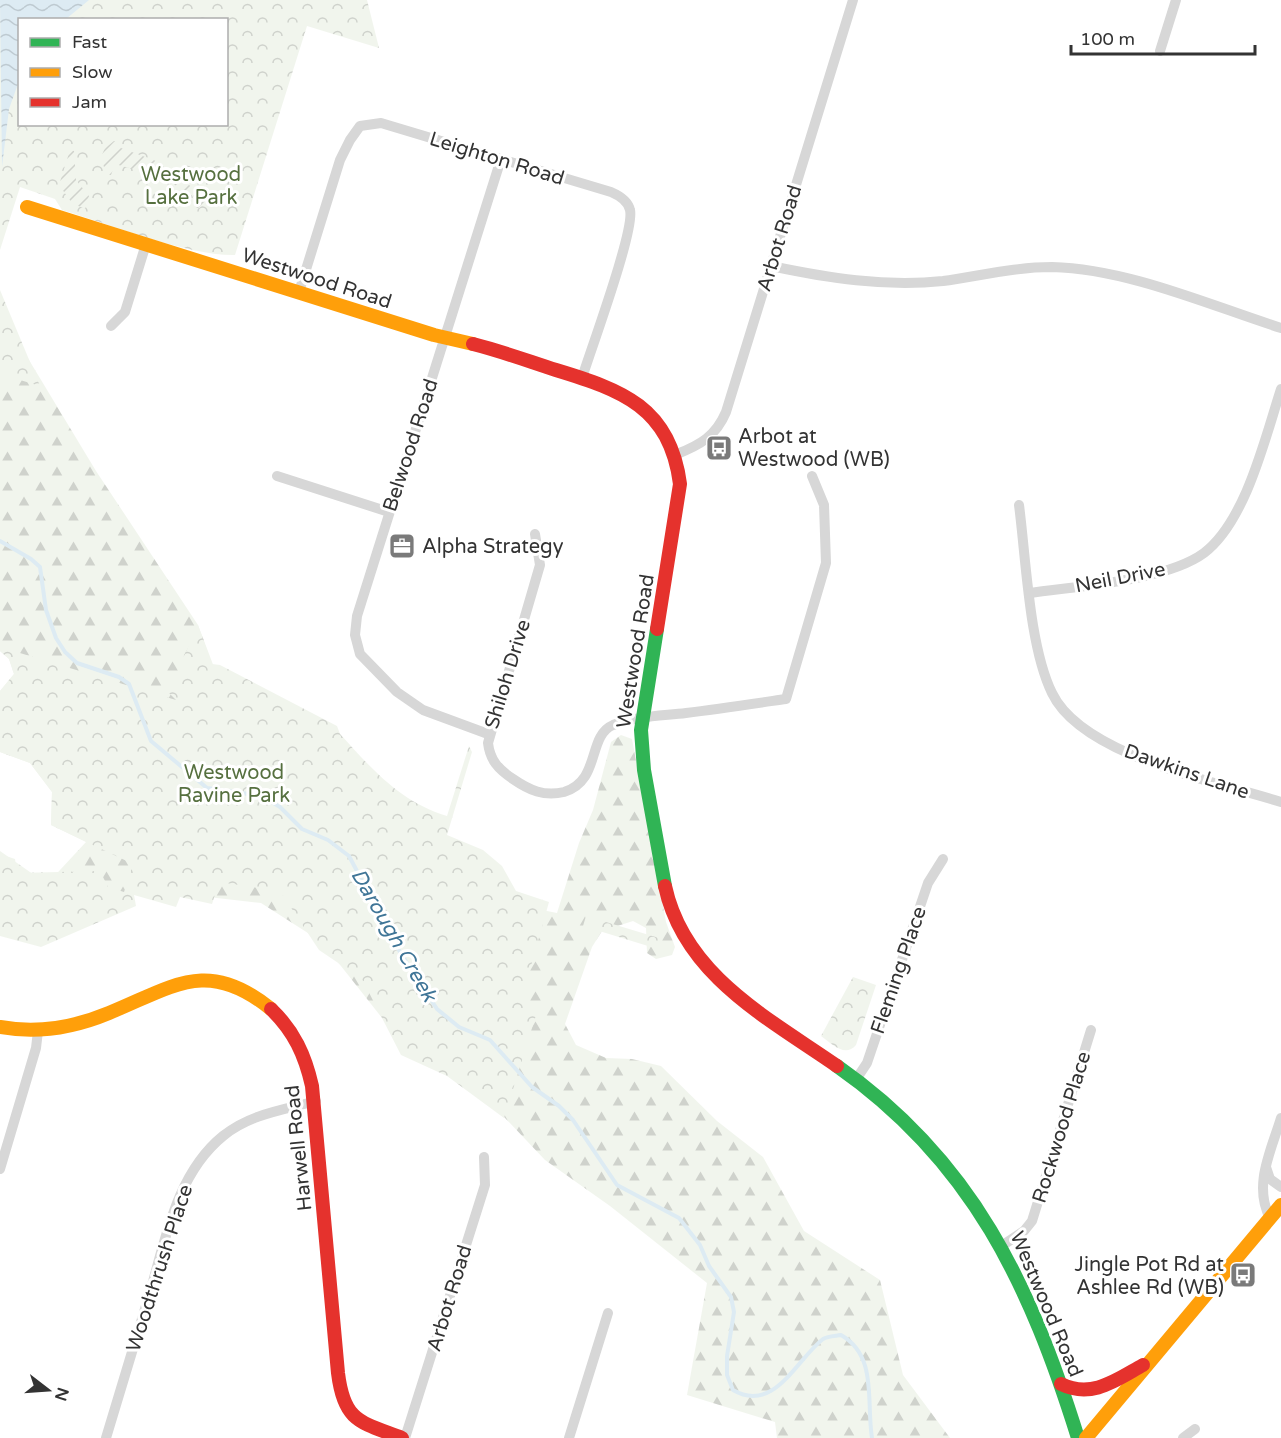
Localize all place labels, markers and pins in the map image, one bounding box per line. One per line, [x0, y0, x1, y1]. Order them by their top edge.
place label: Arbot at Westwood (WB) [738, 425, 890, 472]
bus stop icon: Arbot at Westwood (WB) [704, 433, 734, 463]
office icon: Alpha Strategy [387, 531, 417, 561]
place label: Alpha Strategy [422, 535, 564, 559]
place label: Jingle Pot Rd at Ashlee Rd (WB) [1075, 1253, 1224, 1300]
bus stop icon: Jingle Pot Rd at Ashlee Rd (WB) [1228, 1260, 1258, 1290]

